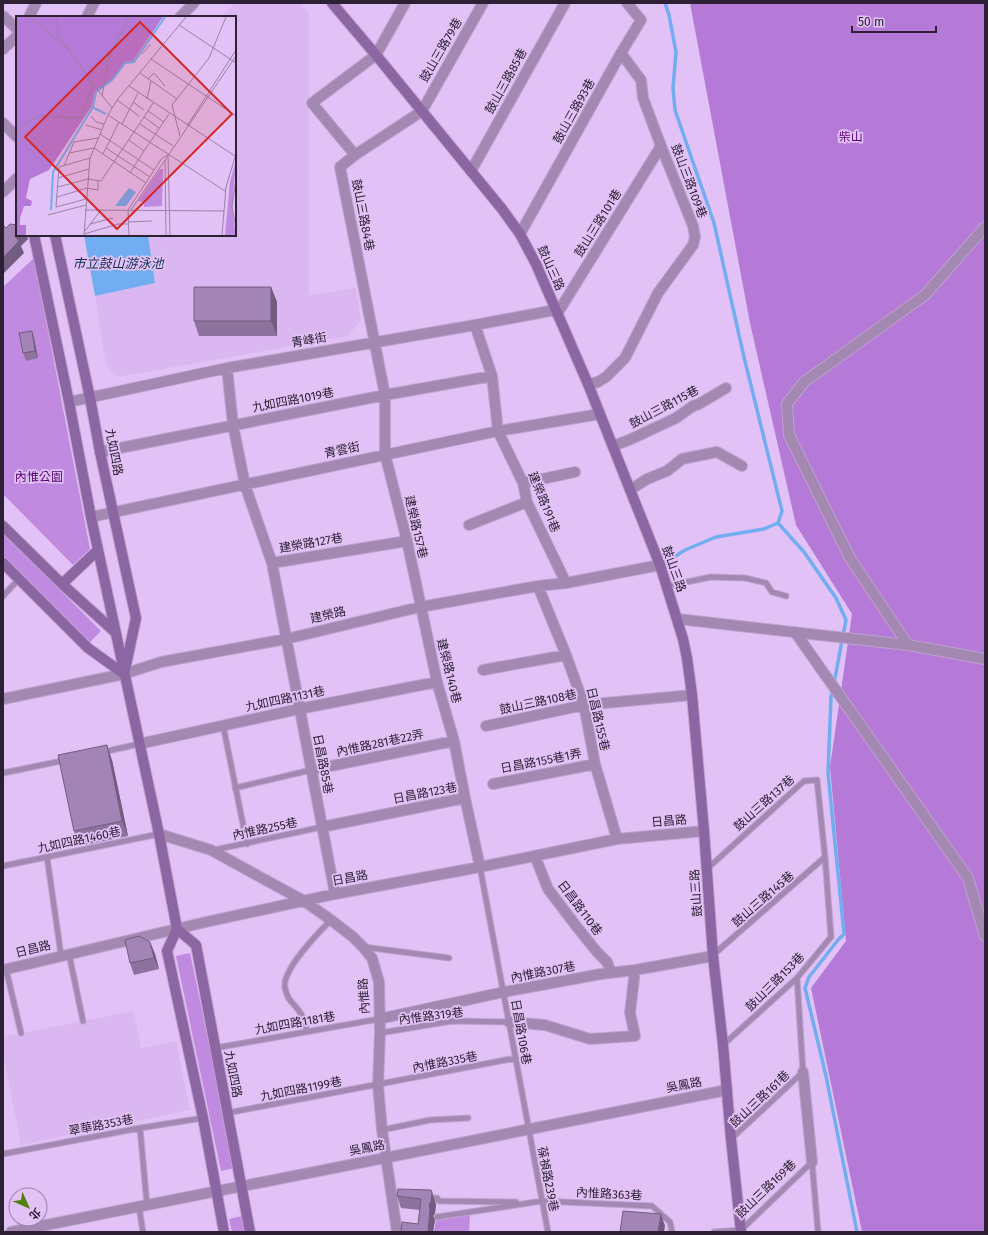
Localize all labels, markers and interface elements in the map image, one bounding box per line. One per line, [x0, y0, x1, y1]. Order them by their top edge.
scale bar [852, 8, 936, 34]
text: 50 m [858, 15, 884, 29]
inset map [16, 16, 236, 236]
street label: 鼓山三路79巷 [417, 16, 465, 84]
street label: 鼓山三路85巷 [482, 46, 530, 116]
street label: 鼓山三路93巷 [550, 76, 598, 146]
park label: 柴山 [839, 130, 863, 144]
street label: 鼓山三路109巷 [668, 142, 710, 220]
street label: 鼓山三路84巷 [349, 178, 377, 252]
street label: 鼓山三路101巷 [572, 187, 624, 259]
street label: 鼓山三路 [535, 243, 567, 293]
water label: 市立鼓山游泳池 [72, 256, 165, 271]
street label: 青峰街 [290, 330, 328, 350]
street label: 鼓山三路115巷 [627, 383, 701, 431]
street label: 九如四路1019巷 [251, 385, 335, 415]
street label: 九如四路 [103, 427, 125, 477]
street label: 青雲街 [323, 439, 361, 461]
street label: 建榮路191巷 [525, 469, 563, 535]
park label: 內惟公園 [15, 470, 63, 484]
street label: 建榮路157巷 [402, 494, 430, 560]
street label: 建榮路127巷 [278, 531, 344, 555]
street label: 鼓山三路 [659, 544, 689, 594]
street label: 建榮路 [309, 604, 347, 626]
street label: 建榮路140巷 [434, 637, 464, 705]
street label: 九如四路1131巷 [244, 684, 326, 714]
street label: 日昌路155巷 [584, 686, 612, 752]
street label: 鼓山三路108巷 [498, 687, 578, 717]
street label: 內惟路281巷22弄 [335, 727, 425, 759]
street label: 日昌路85巷 [310, 733, 336, 795]
street label: 日昌路155巷1弄 [499, 746, 583, 776]
street label: 鼓山三路137巷 [731, 772, 797, 834]
street label: 日昌路123巷 [392, 780, 458, 806]
street label: 日昌路 [650, 812, 688, 830]
street label: 內惟路255巷 [231, 815, 299, 843]
street label: 九如四路1460巷 [36, 824, 122, 856]
street label: 日昌路 [331, 868, 369, 888]
street label: 鼓山三路145巷 [729, 868, 797, 930]
street label: 鼓山三路 [687, 869, 705, 917]
street label: 日昌路110巷 [555, 878, 605, 938]
street label: 日昌路 [14, 938, 52, 960]
street label: 鼓山三路153巷 [743, 950, 807, 1014]
street label: 內惟路307巷 [509, 959, 577, 985]
street label: 內惟路 [356, 978, 372, 1014]
street label: 日昌路106巷 [508, 998, 534, 1066]
street label: 內惟路319巷 [398, 1005, 464, 1027]
street label: 九如四路1181巷 [254, 1009, 336, 1037]
street label: 九如四路 [222, 1049, 244, 1099]
street label: 內惟路335巷 [411, 1049, 479, 1075]
street label: 鼓山三路161巷 [727, 1068, 793, 1130]
street label: 九如四路1199巷 [259, 1074, 343, 1104]
street label: 吳鳳路 [665, 1075, 703, 1095]
street label: 翠華路353巷 [67, 1112, 135, 1138]
street label: 吳鳳路 [348, 1138, 386, 1158]
street label: 葆禎路239巷 [535, 1145, 561, 1213]
street label: 鼓山三路169巷 [733, 1157, 799, 1221]
street label: 內惟路363巷 [576, 1185, 642, 1203]
north arrow [8, 1187, 48, 1227]
text: 北 [26, 1205, 43, 1222]

